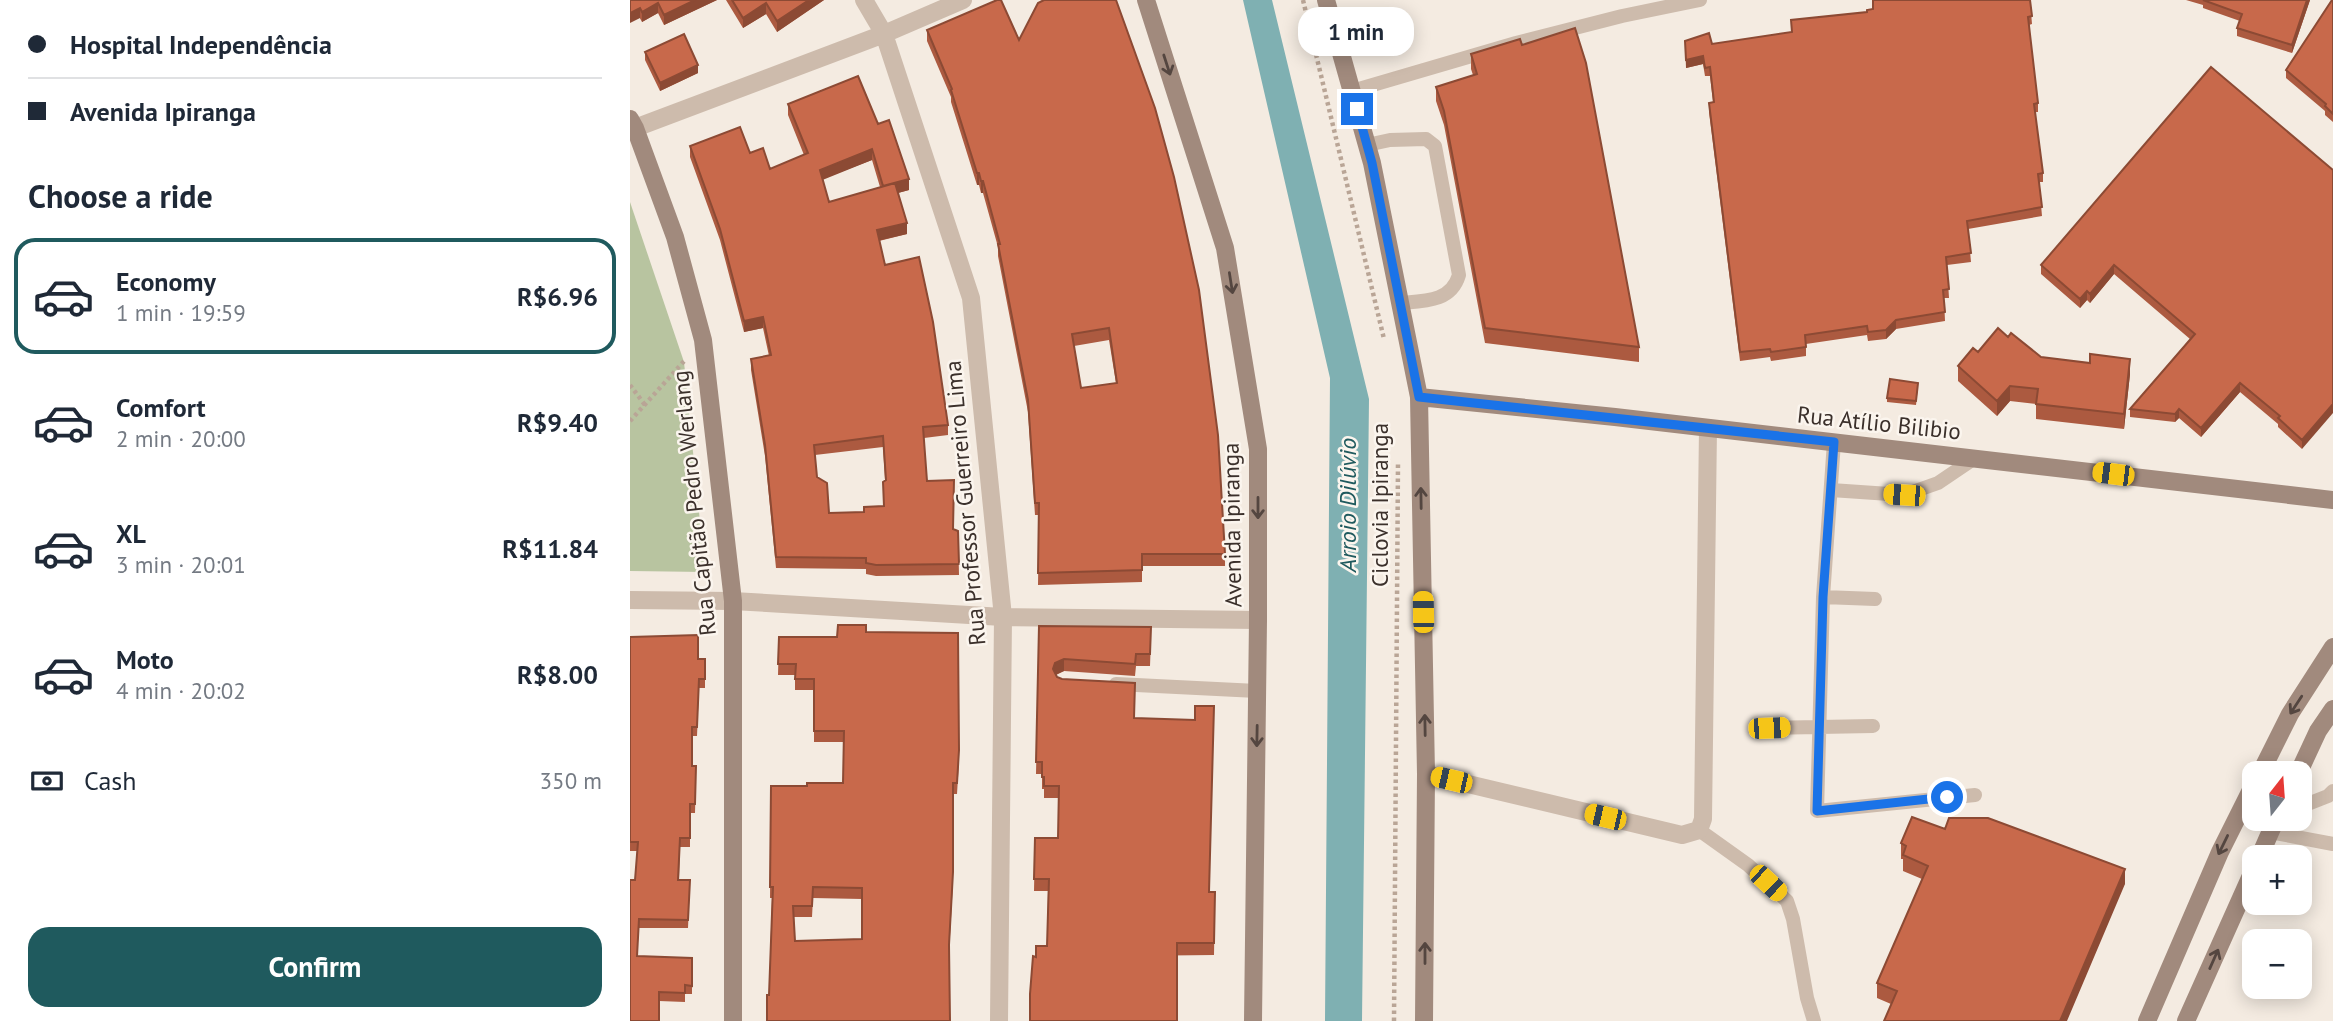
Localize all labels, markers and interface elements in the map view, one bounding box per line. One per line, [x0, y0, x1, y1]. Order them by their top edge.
callout: 1 min [1299, 7, 1415, 56]
text: 1 min [1328, 17, 1384, 46]
text: Hospital Independência [70, 28, 332, 61]
one-way arrow [1161, 54, 1174, 76]
route end [1341, 93, 1373, 125]
text: Avenida Ipiranga [70, 95, 256, 128]
text: Choose a ride [28, 175, 213, 217]
icon: car [32, 265, 95, 328]
text: Economy [116, 265, 216, 298]
one-way arrow [1225, 271, 1238, 294]
text: R$6.96 [517, 280, 598, 313]
text: 1 min · 19:59 [116, 298, 246, 327]
street label: Rua Professor Guerreiro Lima [938, 359, 991, 647]
street label: Rua Capitão Pedro Werlang [665, 369, 722, 637]
icon: car [32, 391, 95, 454]
text: Comfort [116, 391, 206, 424]
street label: Rua Atílio Bilibio [1796, 399, 1962, 446]
text: R$9.40 [517, 406, 598, 439]
street label: Ciclovia Ipiranga [1365, 423, 1394, 587]
text: 2 min · 20:00 [116, 424, 246, 453]
water label: Arroio Dilúvio [1332, 438, 1363, 573]
street label: Avenida Ipiranga [1216, 442, 1247, 608]
car [2091, 461, 2136, 487]
car [1883, 483, 1926, 507]
one-way arrow [1414, 487, 1427, 510]
one-way arrow [1251, 497, 1265, 520]
icon: car [32, 517, 95, 580]
text: XL [116, 517, 146, 550]
text: R$11.84 [502, 532, 598, 565]
text: 3 min · 20:01 [116, 550, 246, 579]
car [1413, 591, 1434, 633]
icon: car [32, 643, 95, 706]
text: Moto [116, 643, 174, 676]
text: R$8.00 [517, 658, 598, 691]
text: 4 min · 20:02 [116, 676, 246, 705]
one-way arrow [2288, 694, 2302, 714]
one-way arrow [1418, 714, 1431, 737]
car [1748, 717, 1791, 739]
one-way arrow [1250, 724, 1264, 747]
north arrow [2242, 761, 2312, 831]
map controls [2242, 761, 2312, 999]
icon: cash [28, 762, 66, 800]
text: Cash [84, 764, 136, 797]
car [1429, 765, 1474, 795]
text: 350 m [540, 766, 602, 795]
route start [1931, 781, 1963, 813]
car [1583, 802, 1628, 832]
one-way arrow [2216, 834, 2230, 855]
button: + [2242, 845, 2312, 915]
car [1746, 861, 1791, 905]
button: Confirm [28, 927, 602, 1007]
button: − [2242, 929, 2312, 999]
one-way arrow [1418, 942, 1432, 965]
one-way arrow [2208, 949, 2221, 970]

